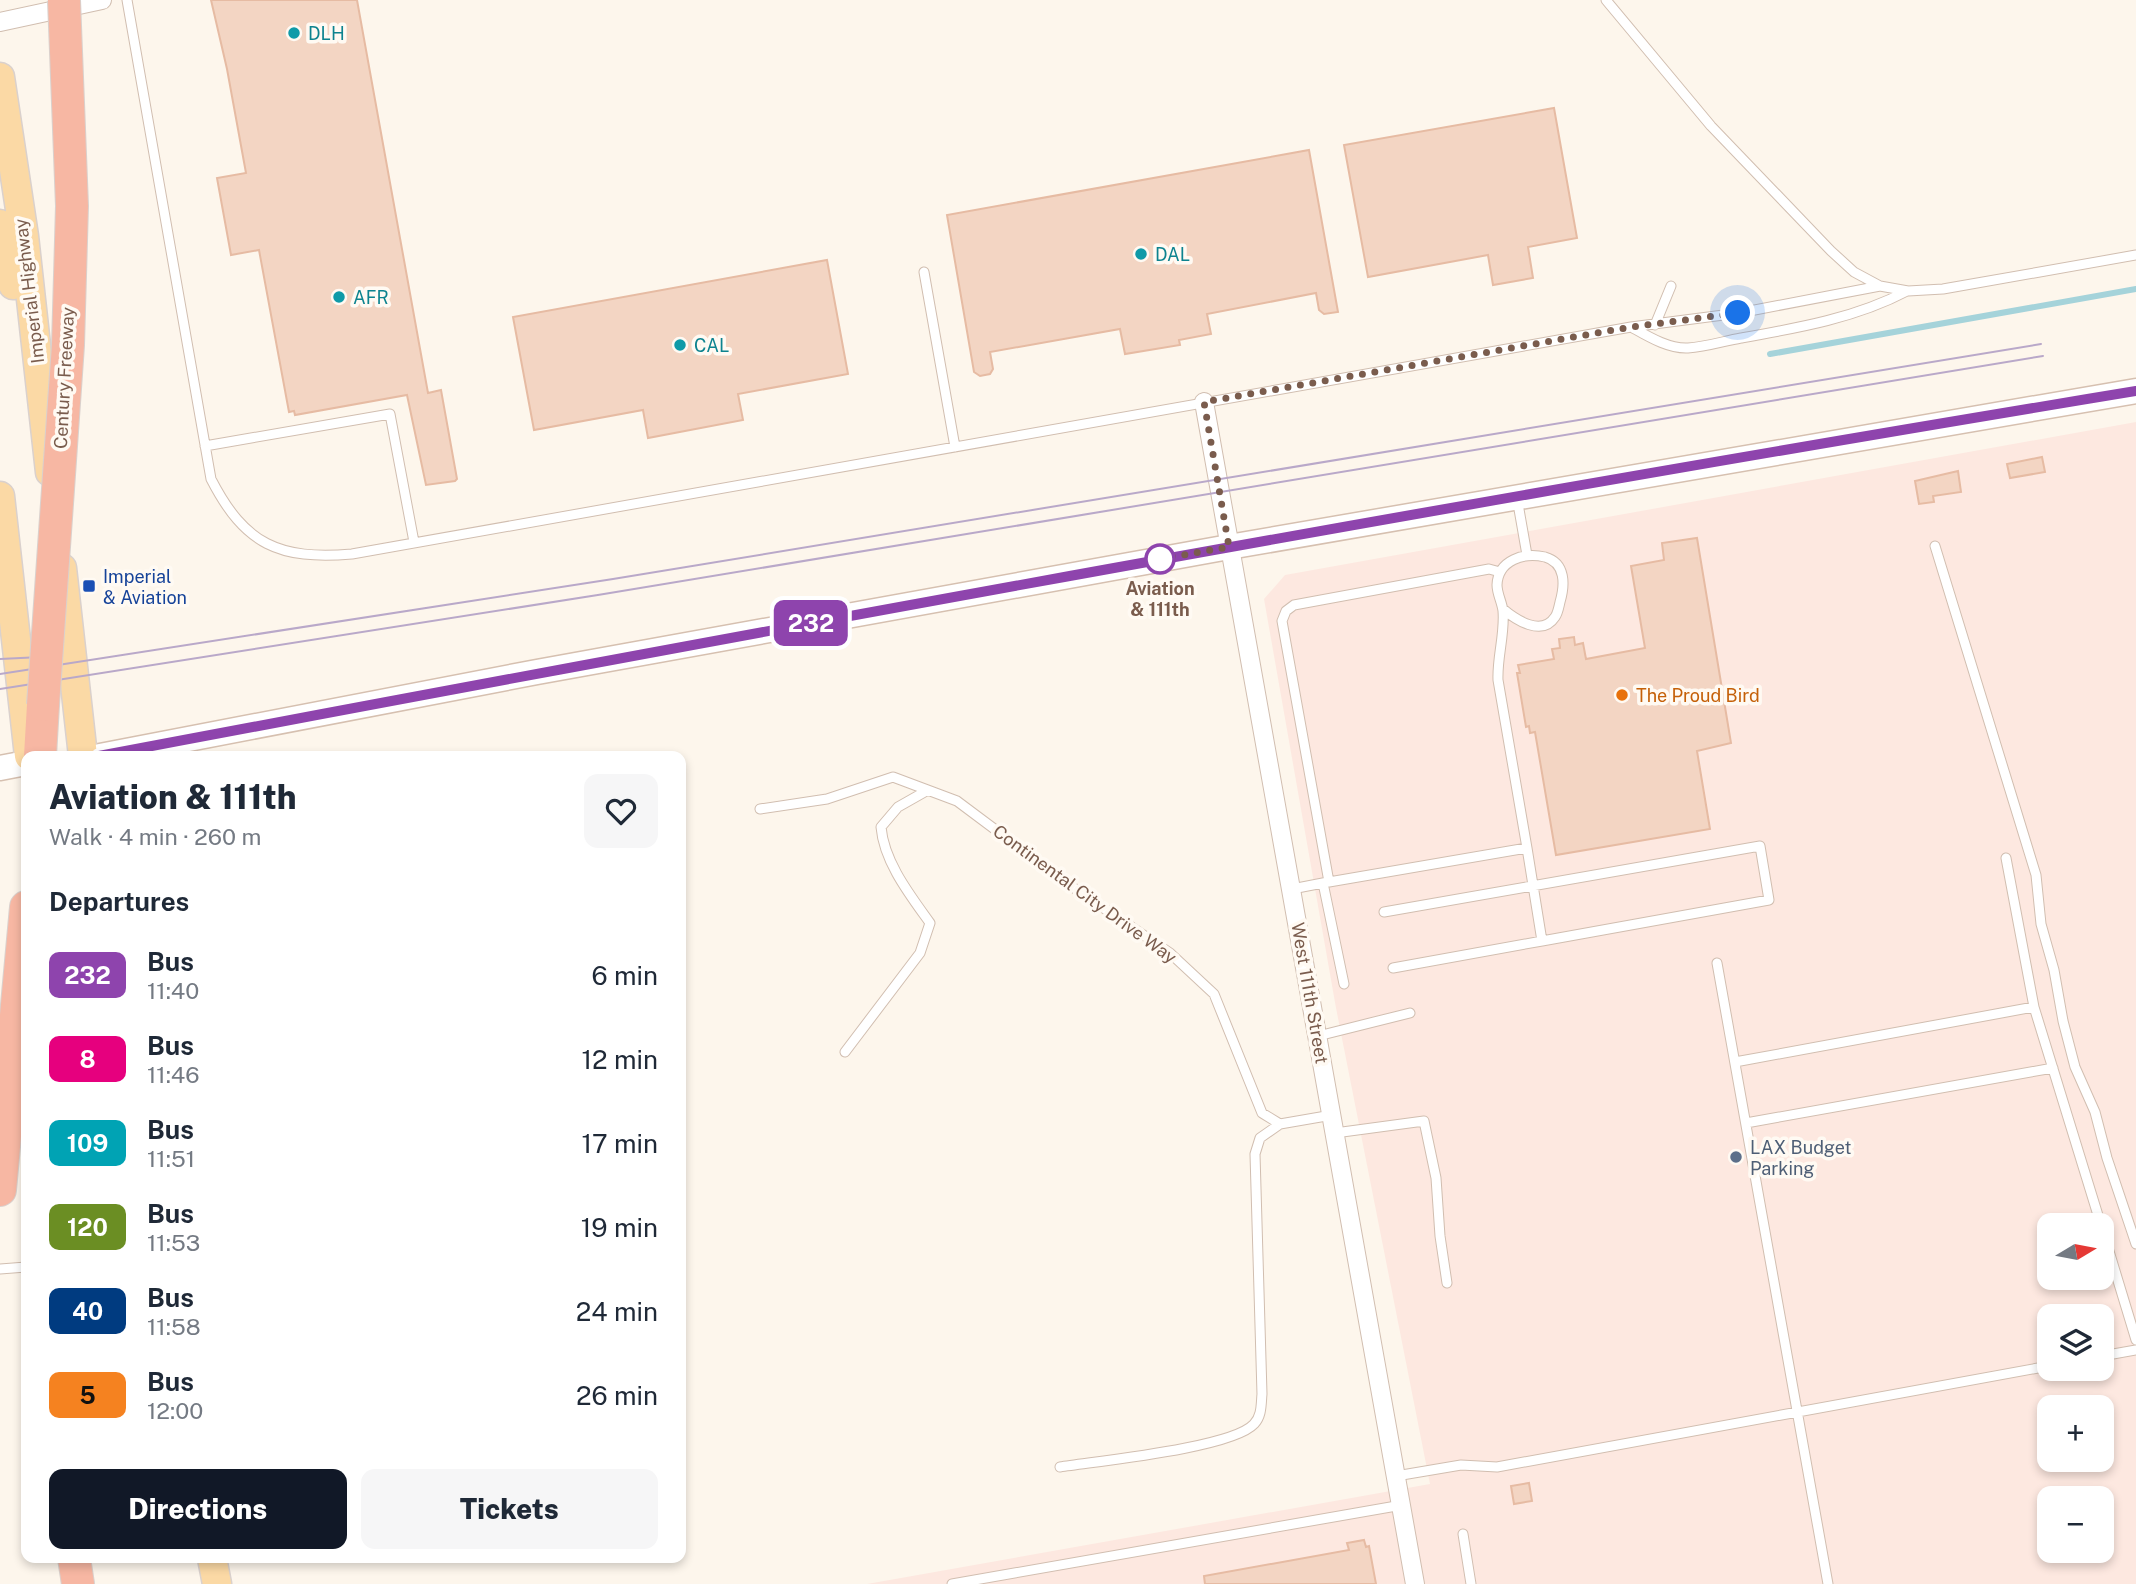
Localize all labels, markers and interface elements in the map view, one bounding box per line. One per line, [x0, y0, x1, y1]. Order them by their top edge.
place label: DLH [308, 23, 345, 44]
marker: DLH [286, 25, 302, 41]
street label: Imperial Highway [10, 217, 48, 364]
place label: DAL [1155, 244, 1190, 265]
marker: DAL [1133, 246, 1149, 262]
place label: AFR [353, 287, 389, 308]
marker: AFR [331, 289, 347, 305]
your location [1720, 295, 1755, 330]
street label: Century Freeway [50, 306, 78, 450]
place label: CAL [694, 335, 729, 356]
marker: CAL [672, 337, 688, 353]
marker: Aviation & 111th [1145, 544, 1175, 574]
place label: Imperial & Aviation [103, 566, 187, 608]
marker: Imperial & Aviation [81, 578, 97, 594]
place label: Aviation & 111th [1125, 578, 1195, 620]
line badge: 232 [771, 600, 851, 646]
text: 232 [788, 609, 834, 637]
place label: The Proud Bird [1636, 685, 1760, 706]
marker: The Proud Bird [1614, 687, 1630, 703]
button: heart [584, 774, 658, 848]
text: Aviation & 111th [49, 778, 296, 816]
street label: Continental City Drive Way [989, 820, 1181, 968]
text: Walk · 4 min · 260 m [49, 823, 262, 850]
text: Departures [49, 886, 189, 917]
street label: West 111th Street [1287, 921, 1333, 1065]
text: Bus [147, 946, 194, 977]
text: 6 min [591, 960, 658, 991]
text: 232 [64, 961, 111, 989]
text: 11:40 [147, 977, 199, 1004]
text: Bus [147, 1030, 194, 1061]
text: 12 min [582, 1044, 658, 1075]
text: 8 [79, 1045, 96, 1073]
text: 11:46 [147, 1061, 200, 1088]
text: Bus [147, 1114, 194, 1145]
text: 17 min [581, 1128, 658, 1159]
text: 109 [67, 1129, 108, 1157]
place label: LAX Budget Parking [1750, 1137, 1852, 1179]
text: 11:51 [147, 1145, 195, 1172]
marker: LAX Budget Parking [1728, 1149, 1744, 1165]
text: Bus [147, 1198, 194, 1229]
text: 19 min [581, 1212, 658, 1243]
text: 120 [67, 1213, 108, 1241]
north arrow [2037, 1213, 2114, 1290]
map controls [2037, 1213, 2114, 1563]
text: 11:53 [147, 1229, 200, 1256]
text: Bus [147, 1282, 194, 1313]
text: 24 min [576, 1296, 658, 1327]
text: 40 [72, 1297, 103, 1325]
button: layers [2037, 1304, 2114, 1381]
text: 11:58 [147, 1313, 201, 1340]
text: Bus [147, 1366, 194, 1397]
text: 26 min [576, 1380, 658, 1411]
text: 5 [79, 1381, 96, 1409]
button: + [2037, 1395, 2114, 1472]
text: 12:00 [147, 1397, 203, 1424]
button: Directions [49, 1469, 347, 1549]
button: Tickets [361, 1469, 658, 1549]
button: − [2037, 1486, 2114, 1563]

